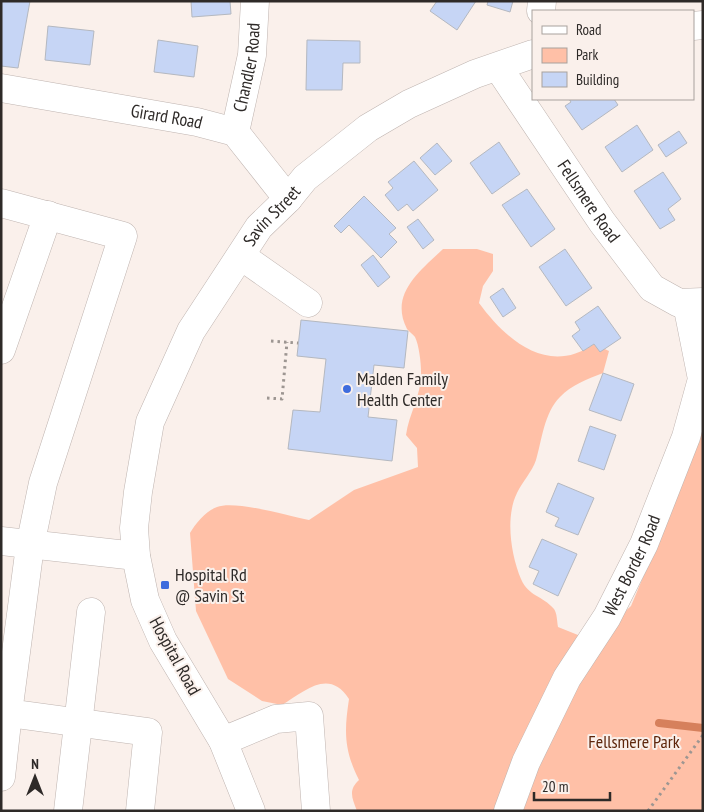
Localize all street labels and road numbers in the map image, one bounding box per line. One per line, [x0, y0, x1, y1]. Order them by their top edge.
street label: Chandler Road [228, 22, 265, 114]
street label: Girard Road [129, 99, 205, 134]
street label: Fellsmere Road [553, 155, 626, 247]
street label: Savin Street [238, 181, 305, 250]
street label: West Border Road [597, 511, 665, 620]
street label: Hospital Road [145, 613, 206, 699]

